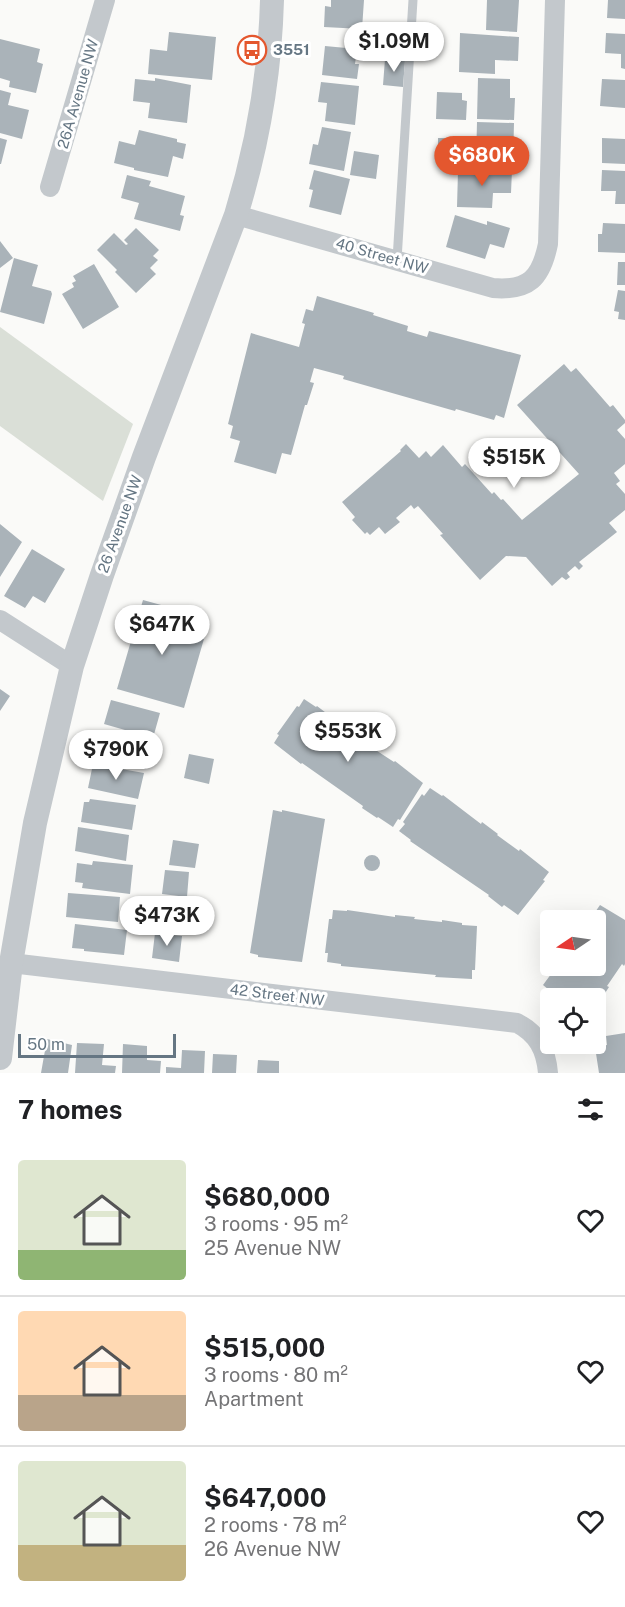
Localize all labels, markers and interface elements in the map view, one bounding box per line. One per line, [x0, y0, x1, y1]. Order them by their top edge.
pin: $1.09M [345, 22, 443, 73]
text: $1.09M [358, 29, 430, 53]
bus stop icon: 3551 [236, 34, 268, 66]
street label: 26A Avenue NW [54, 37, 101, 151]
place label: 3551 [273, 41, 310, 58]
pin: $680K [440, 136, 524, 187]
text: $680K [448, 143, 516, 167]
street label: 40 Street NW [334, 234, 430, 277]
pin: $515K [472, 438, 556, 489]
text: $515K [482, 445, 546, 469]
street label: 26 Avenue NW [94, 473, 145, 575]
pin: $647K [120, 605, 204, 656]
text: $647K [129, 612, 195, 636]
pin: $553K [306, 712, 390, 763]
text: $553K [314, 719, 382, 743]
pin: $790K [74, 730, 158, 781]
text: $790K [83, 737, 149, 761]
pin: $473K [125, 896, 209, 947]
text: $473K [134, 903, 200, 927]
north arrow [540, 910, 606, 976]
map controls [540, 910, 606, 1054]
street label: 42 Street NW [229, 980, 325, 1009]
button: locate [540, 988, 606, 1054]
scale bar [18, 1031, 176, 1058]
text: 50 m [27, 1035, 65, 1054]
icon: filters [574, 1093, 607, 1126]
text: 7 homes [18, 1094, 122, 1125]
text: $680,000 [204, 1181, 330, 1212]
icon: home [66, 1184, 138, 1256]
icon: heart [574, 1204, 607, 1237]
text: 3 rooms · 95 m² [204, 1212, 348, 1236]
text: 25 Avenue NW [204, 1236, 341, 1260]
text: $515,000 [204, 1332, 325, 1363]
icon: home [66, 1335, 138, 1407]
icon: heart [574, 1355, 607, 1388]
text: 3 rooms · 80 m² [204, 1363, 348, 1387]
text: Apartment [204, 1387, 304, 1411]
text: $647,000 [204, 1482, 326, 1513]
icon: home [66, 1485, 138, 1557]
icon: heart [574, 1505, 607, 1538]
text: 2 rooms · 78 m² [204, 1513, 347, 1537]
text: 26 Avenue NW [204, 1537, 341, 1561]

